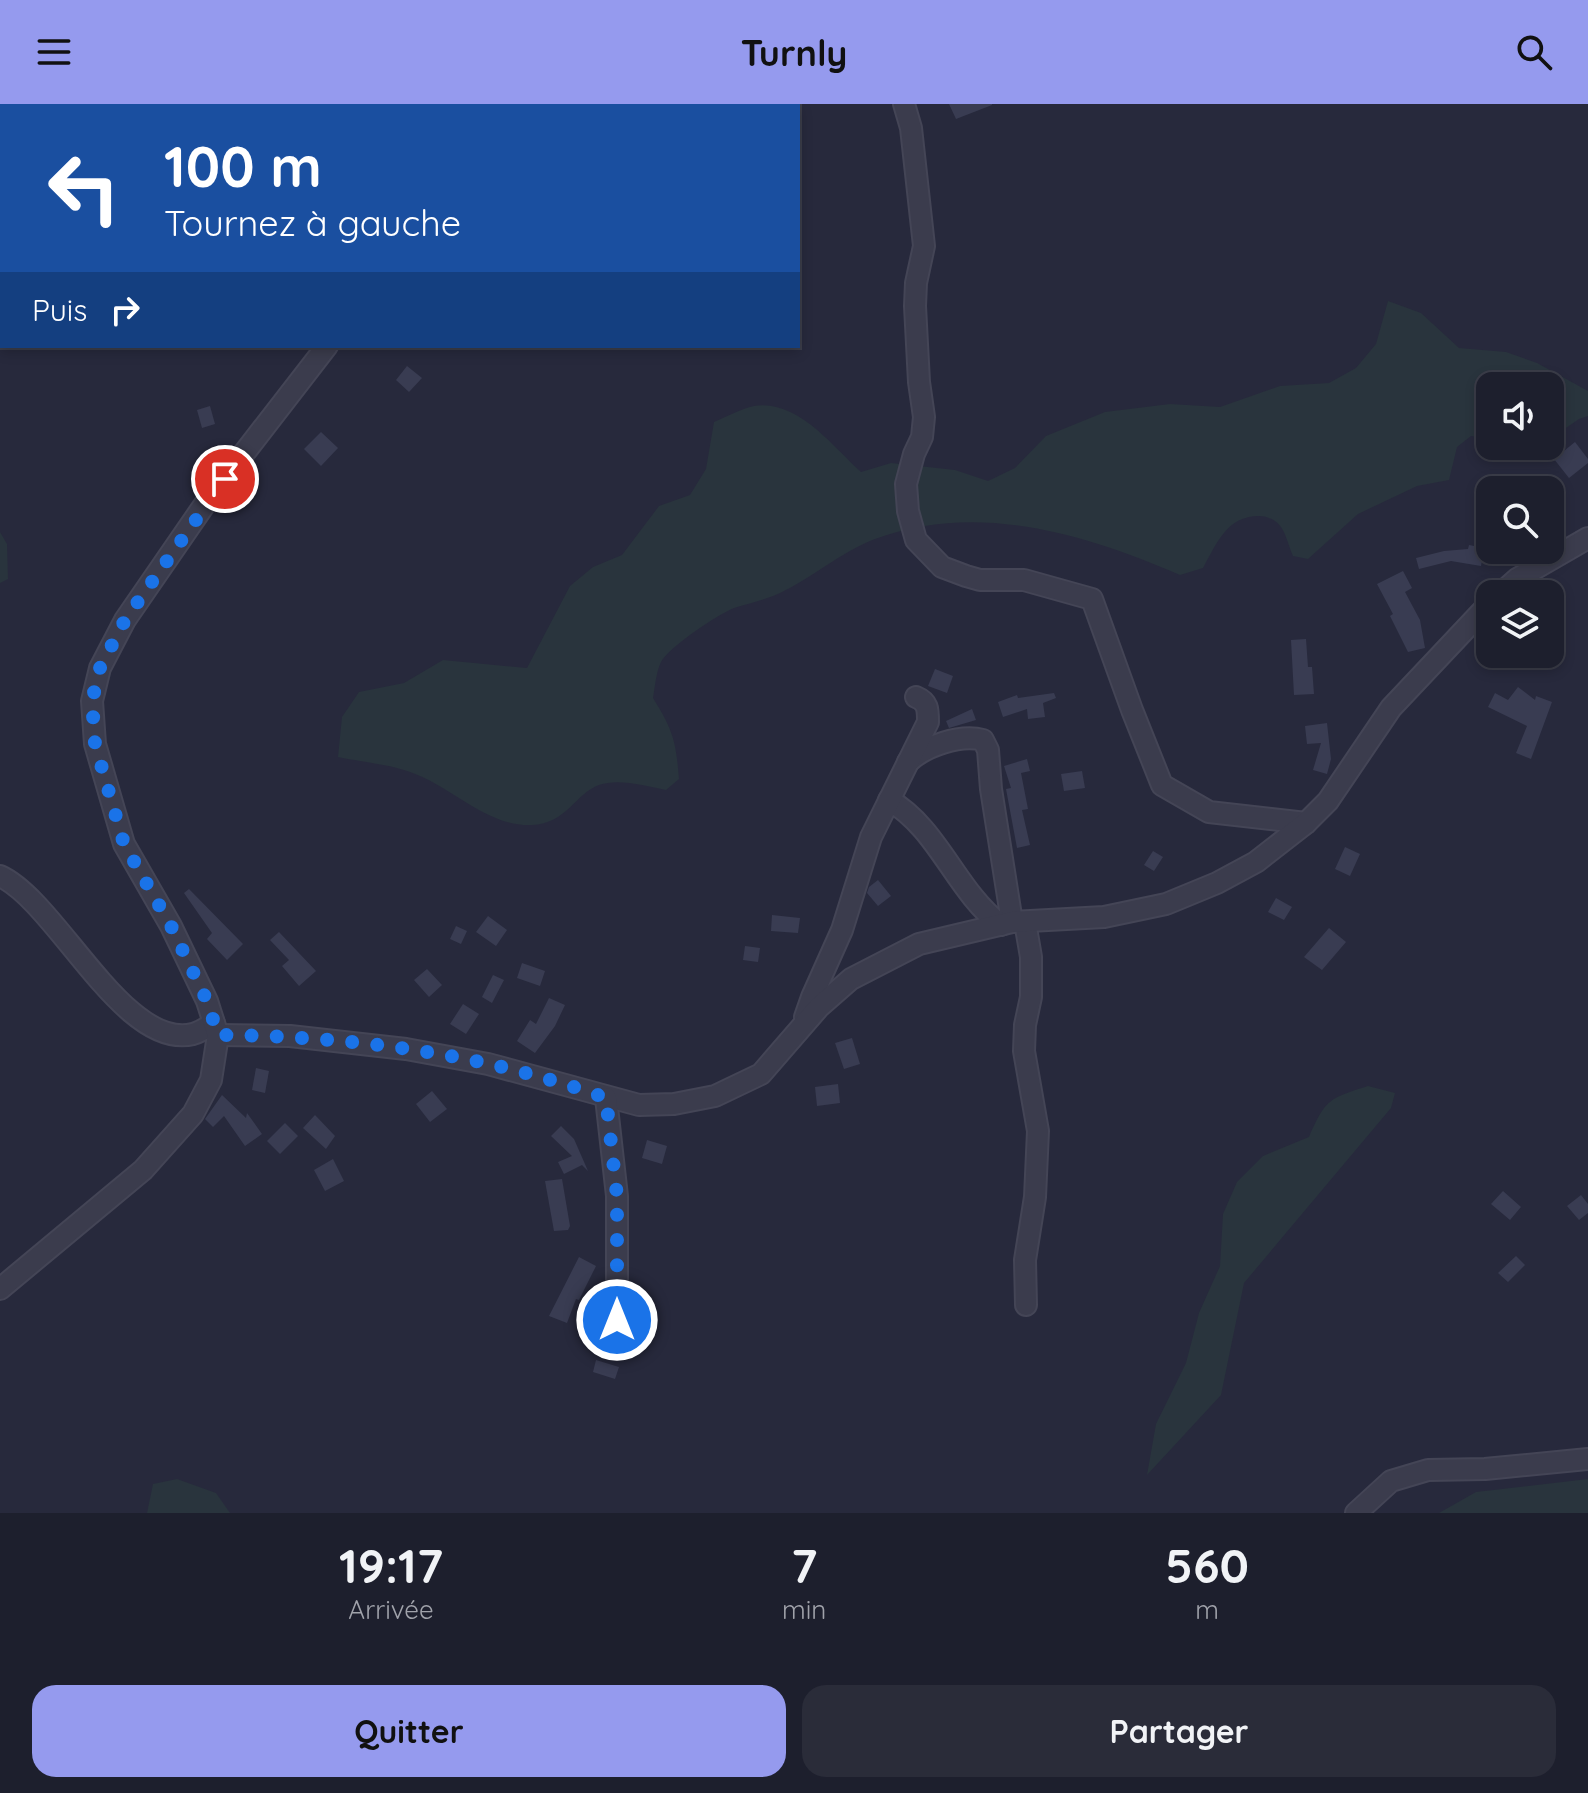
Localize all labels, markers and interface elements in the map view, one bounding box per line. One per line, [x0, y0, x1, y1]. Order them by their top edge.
icon: menu [32, 30, 76, 74]
text: Turnly [741, 30, 847, 75]
icon: search [1512, 30, 1556, 74]
text: 100 m [164, 131, 322, 201]
icon: left [32, 136, 136, 240]
text: Tournez à gauche [164, 200, 461, 245]
icon: right [103, 288, 147, 332]
text: Puis [32, 291, 87, 329]
map controls [1476, 372, 1564, 668]
button: sound [1476, 372, 1564, 460]
pin [191, 445, 259, 513]
icon: arrive [203, 457, 247, 501]
button: search [1476, 476, 1564, 564]
button: layers [1476, 580, 1564, 668]
position arrow [575, 1278, 659, 1362]
text: 19:17 [339, 1535, 443, 1595]
text: 7 [791, 1535, 817, 1595]
text: 560 [1165, 1535, 1249, 1595]
text: Arrivée [348, 1593, 434, 1626]
text: min [782, 1593, 826, 1626]
text: m [1195, 1593, 1219, 1626]
button: Quitter [32, 1685, 786, 1777]
button: Partager [802, 1685, 1556, 1777]

